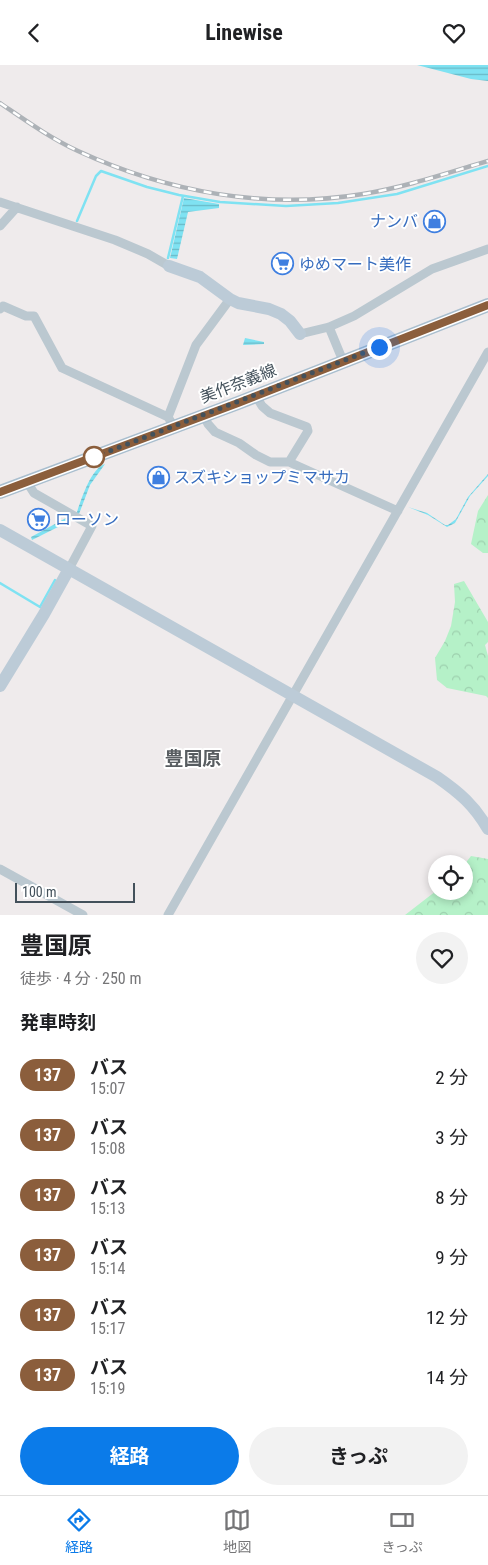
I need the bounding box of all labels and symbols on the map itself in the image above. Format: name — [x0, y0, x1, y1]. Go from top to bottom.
shop icon: ナンバ — [422, 209, 446, 233]
place label: ナンバ — [370, 212, 418, 231]
supermarket icon: ゆめマート美作 — [271, 252, 295, 276]
place label: ゆめマート美作 — [299, 255, 411, 274]
your location — [367, 335, 392, 360]
street label: 美作奈義線 — [197, 360, 279, 407]
unlabelled marker — [83, 446, 105, 468]
shop icon: スズキショップミマサカ — [146, 465, 170, 489]
place label: スズキショップミマサカ — [174, 468, 350, 487]
supermarket icon: ローソン — [27, 507, 51, 531]
place label: ローソン — [55, 510, 119, 529]
district label: 豊国原 — [164, 747, 222, 770]
scale bar — [15, 880, 135, 903]

